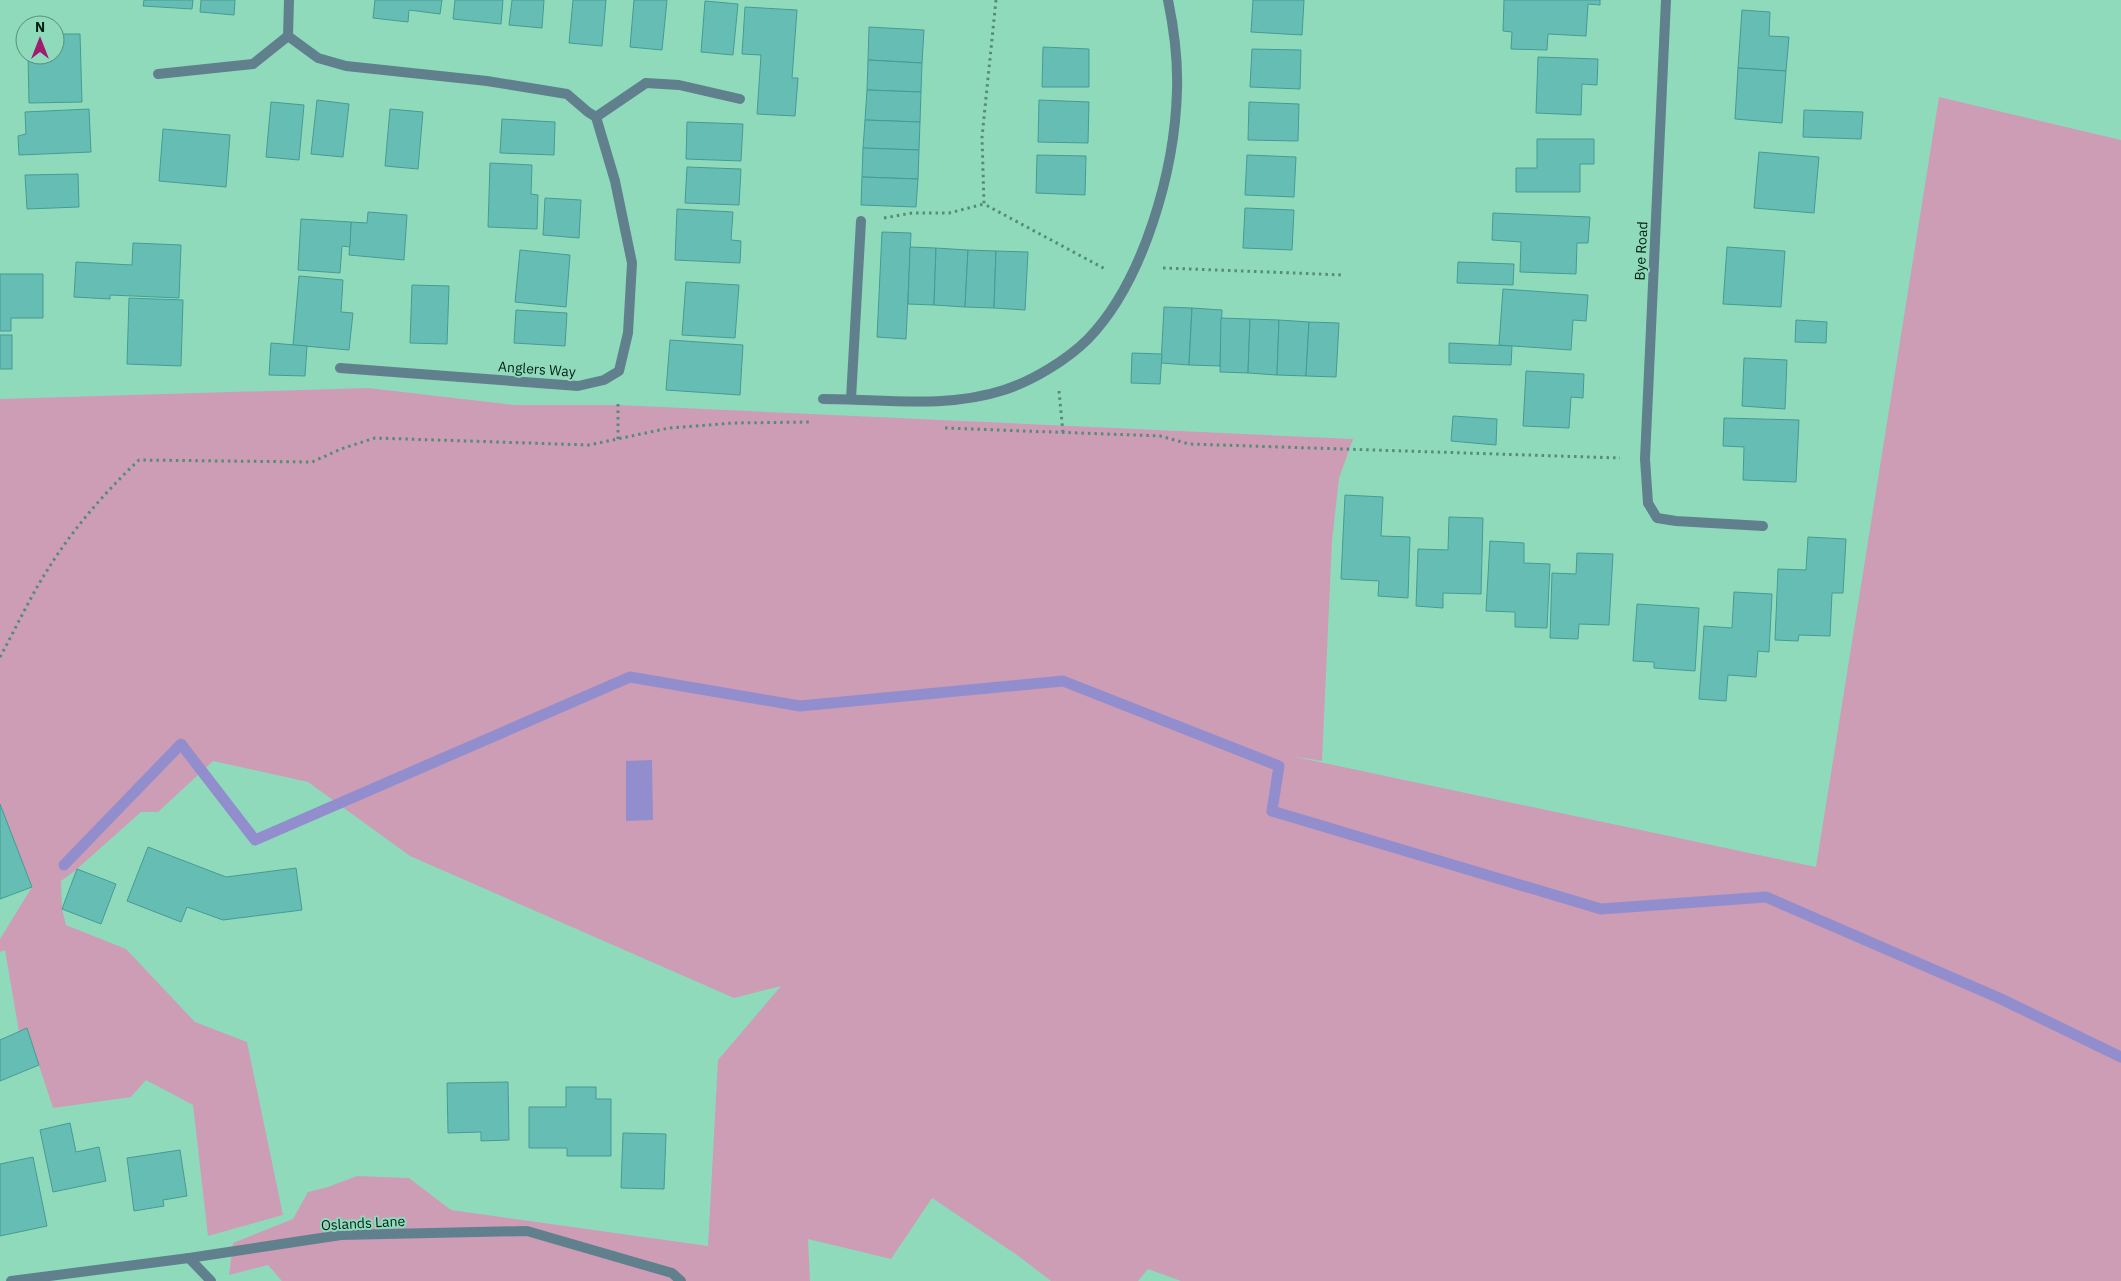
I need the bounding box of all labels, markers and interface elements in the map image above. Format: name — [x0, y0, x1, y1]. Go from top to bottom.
north arrow — [15, 15, 65, 65]
text: N — [35, 18, 45, 36]
street label: Bye Road — [1630, 221, 1652, 281]
street label: Anglers Way — [498, 357, 576, 381]
street label: Oslands Lane — [320, 1212, 406, 1234]

